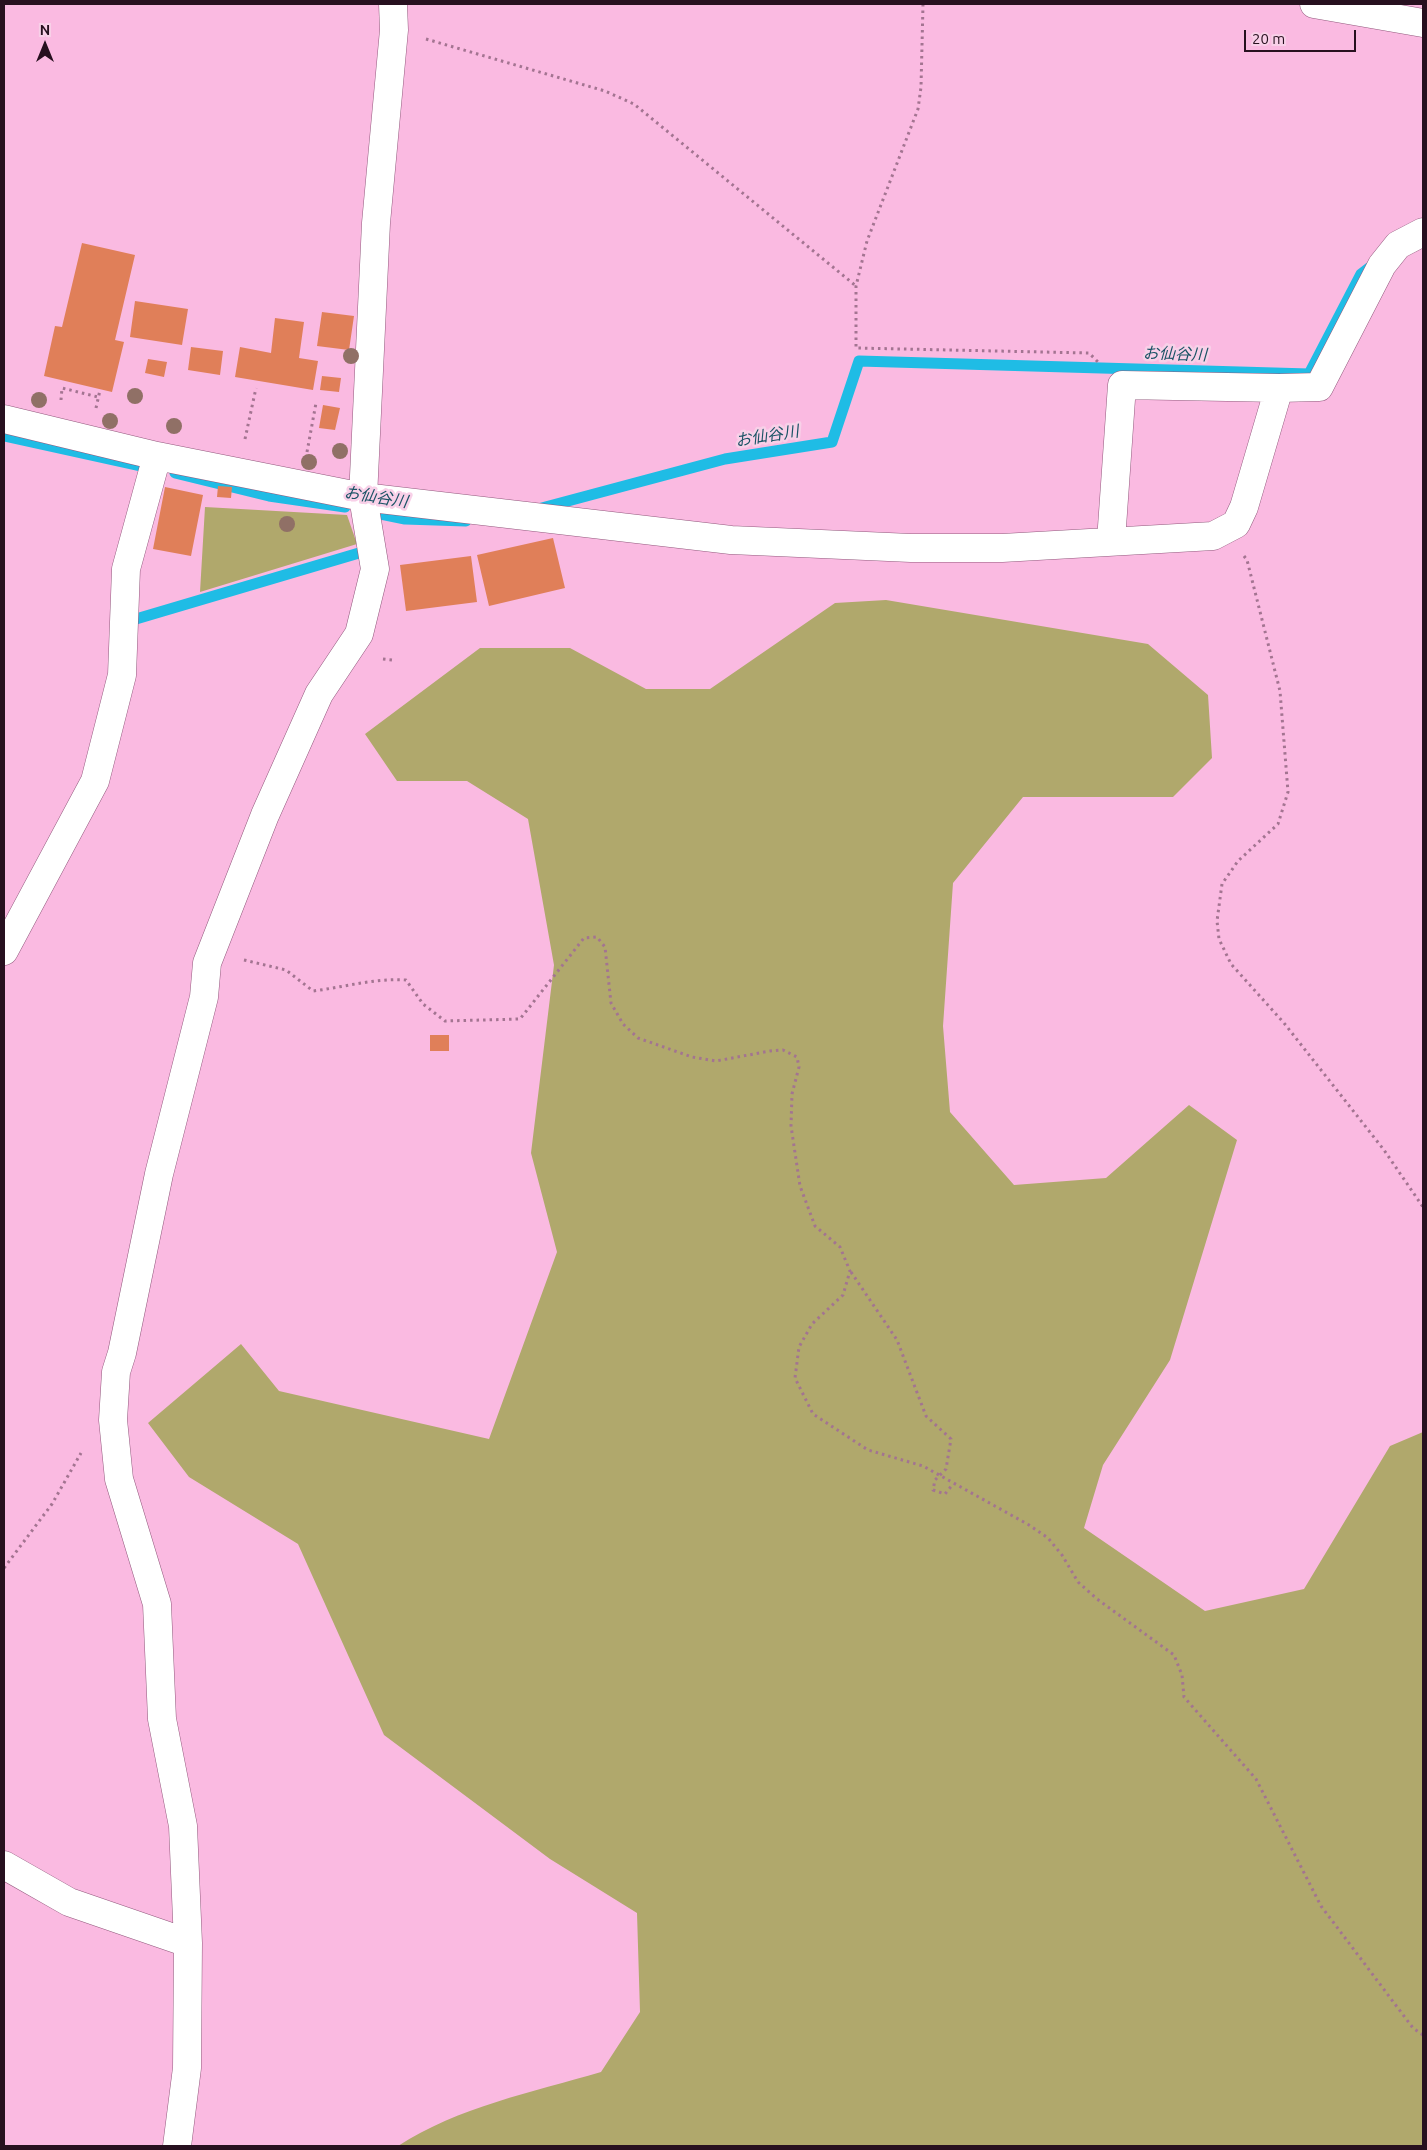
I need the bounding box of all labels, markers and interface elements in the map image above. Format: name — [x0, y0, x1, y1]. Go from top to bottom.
north arrow — [20, 20, 70, 70]
scale bar — [1247, 20, 1360, 52]
text: N — [40, 22, 50, 38]
text: 20 m — [1252, 30, 1285, 47]
water label: お仙谷川 — [1143, 343, 1207, 365]
water label: お仙谷川 — [734, 422, 800, 450]
water label: お仙谷川 — [343, 483, 409, 511]

